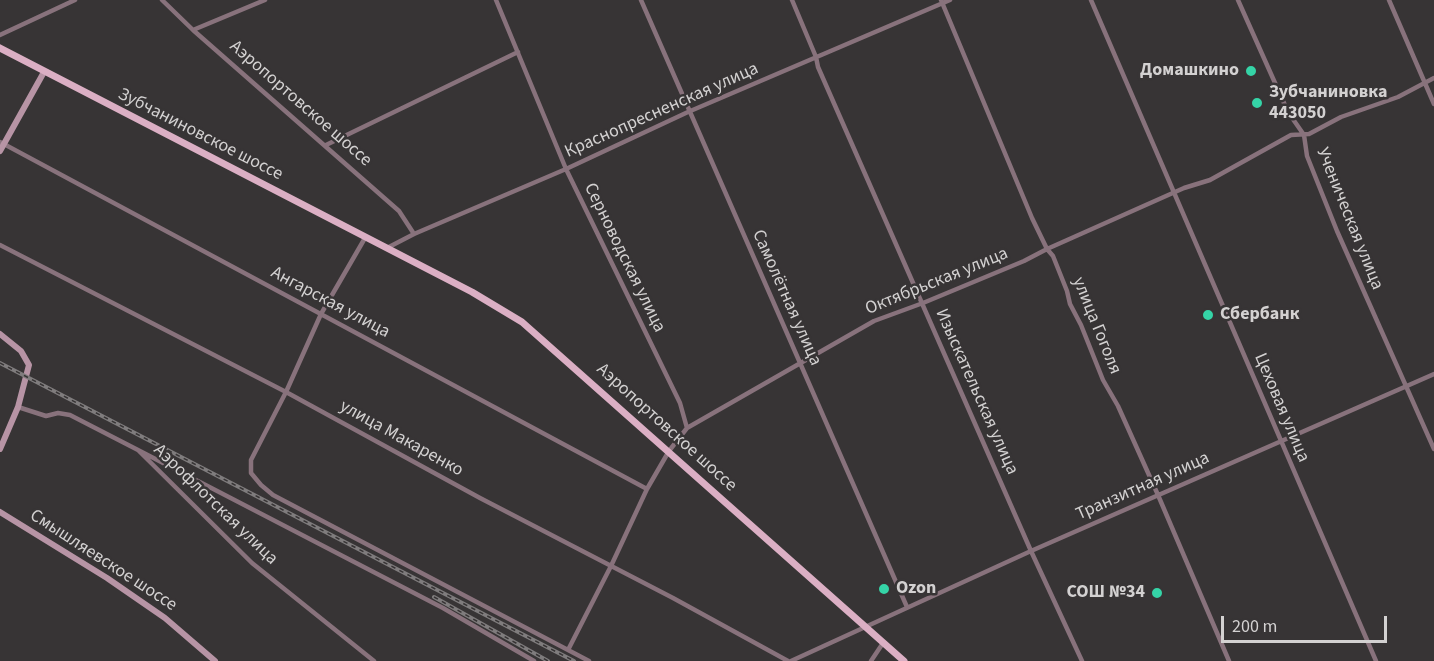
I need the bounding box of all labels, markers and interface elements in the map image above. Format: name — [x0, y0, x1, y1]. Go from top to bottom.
street label: Аэропортовское шоссе — [224, 36, 376, 172]
street label: Краснопресненская улица — [562, 59, 762, 163]
place label: Домашкино — [1140, 60, 1239, 82]
marker: Домашкино — [1244, 64, 1258, 78]
place label: Зубчаниновка 443050 — [1269, 82, 1387, 124]
street label: Зубчаниновское шоссе — [114, 84, 286, 186]
marker: Зубчаниновка 443050 — [1250, 96, 1264, 110]
street label: Ученическая улица — [1311, 145, 1387, 293]
street label: Серноводская улица — [578, 180, 670, 336]
street label: Самолётная улица — [746, 227, 826, 369]
street label: Октябрьская улица — [862, 243, 1012, 321]
street label: Ангарская улица — [267, 263, 393, 343]
street label: улица Гоголя — [1067, 274, 1125, 378]
place label: Сбербанк — [1220, 304, 1300, 326]
street label: Изыскательская улица — [930, 306, 1022, 478]
marker: Сбербанк — [1201, 308, 1215, 322]
street label: Цеховая улица — [1248, 350, 1314, 466]
street label: Аэропортовское шоссе — [591, 359, 741, 497]
street label: улица Макаренко — [335, 396, 467, 482]
street label: Аэрофлотская улица — [148, 440, 282, 570]
street label: Транзитная улица — [1073, 448, 1213, 526]
street label: Смышляевское шоссе — [25, 505, 181, 617]
place label: Ozon — [896, 578, 936, 600]
marker: Ozon — [877, 582, 891, 596]
place label: СОШ №34 — [1066, 582, 1145, 604]
marker: СОШ №34 — [1150, 586, 1164, 600]
scale bar — [1224, 604, 1390, 642]
text: 200 m — [1232, 614, 1277, 639]

